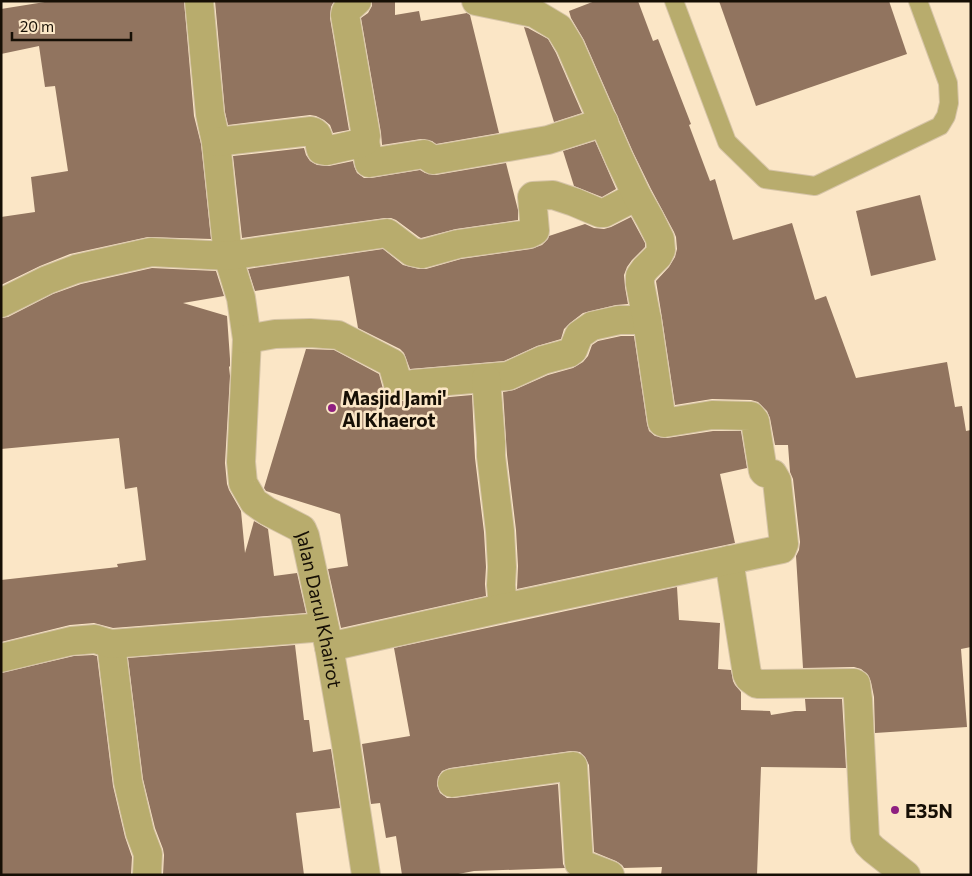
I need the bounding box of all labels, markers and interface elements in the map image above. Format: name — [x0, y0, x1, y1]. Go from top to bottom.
scale bar — [12, 10, 131, 42]
text: 20 m — [20, 17, 54, 35]
place label: Masjid Jami' Al Khaerot — [342, 386, 447, 431]
marker: Masjid Jami' Al Khaerot — [326, 402, 338, 414]
street label: Jalan Darul Khairot — [292, 527, 348, 690]
place label: E35N — [905, 799, 953, 822]
marker: E35N — [889, 804, 901, 816]

